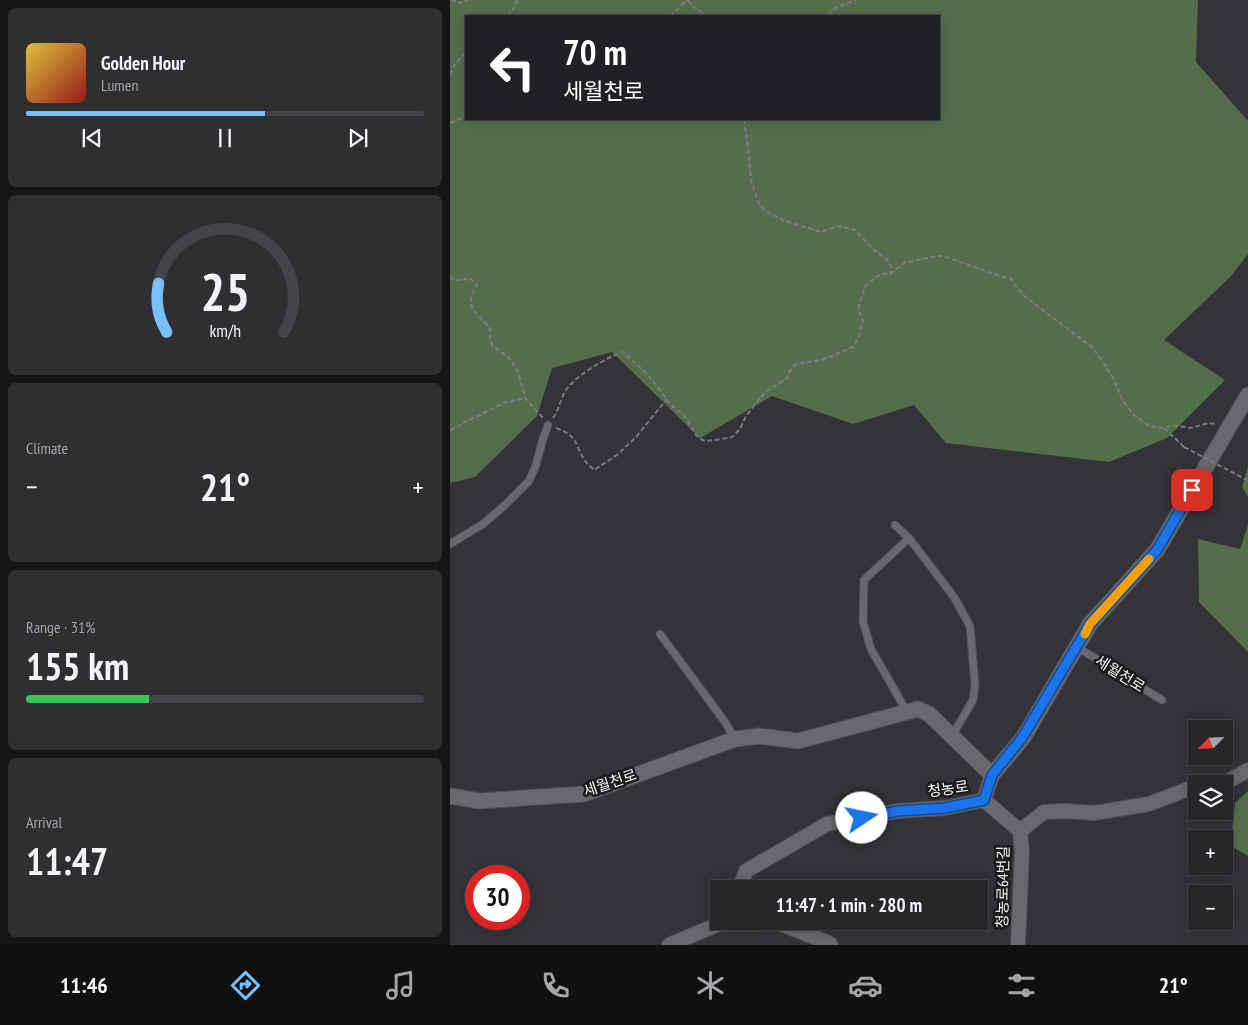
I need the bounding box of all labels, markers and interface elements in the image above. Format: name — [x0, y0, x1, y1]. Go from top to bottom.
text: 70 m — [563, 29, 627, 75]
icon: left — [480, 35, 545, 100]
text: Golden Hour — [101, 51, 185, 75]
text: Lumen — [101, 75, 138, 95]
text: 세월천로 — [563, 77, 644, 105]
icon: previous — [78, 124, 106, 152]
icon: pause — [211, 124, 239, 152]
icon: next — [344, 124, 372, 152]
text: 25 — [200, 258, 250, 325]
text: km/h — [209, 319, 241, 342]
text: Climate — [26, 438, 68, 458]
text: 21° — [200, 462, 250, 511]
text: − — [26, 468, 38, 505]
text: + — [412, 468, 424, 505]
pin — [1171, 469, 1213, 511]
icon: arrive — [1178, 476, 1206, 504]
text: Range · 31% — [26, 617, 95, 637]
text: 155 km — [26, 641, 129, 690]
street label: 세월천로 — [1092, 651, 1149, 696]
north arrow — [1188, 720, 1232, 765]
map controls — [1188, 720, 1233, 930]
street label: 세월천로 — [581, 765, 639, 800]
button: layers — [1188, 775, 1233, 820]
street label: 청농로 — [926, 776, 970, 801]
position arrow — [835, 791, 887, 843]
text: Arrival — [26, 812, 62, 832]
button: + — [1188, 830, 1233, 875]
text: 11:47 — [26, 836, 108, 885]
street label: 청농로64번길 — [992, 846, 1013, 928]
speed limit sign: 30 — [465, 865, 530, 930]
button: − — [1188, 885, 1233, 930]
text: 11:47 · 1 min · 280 m — [776, 893, 922, 917]
icon: directions — [228, 968, 263, 1003]
icon: music — [383, 968, 418, 1003]
icon: phone — [538, 968, 573, 1003]
icon: climate — [693, 968, 728, 1003]
icon: car — [848, 968, 883, 1003]
icon: filters — [1004, 968, 1039, 1003]
text: 11:46 — [60, 971, 108, 999]
text: 21° — [1159, 971, 1188, 999]

